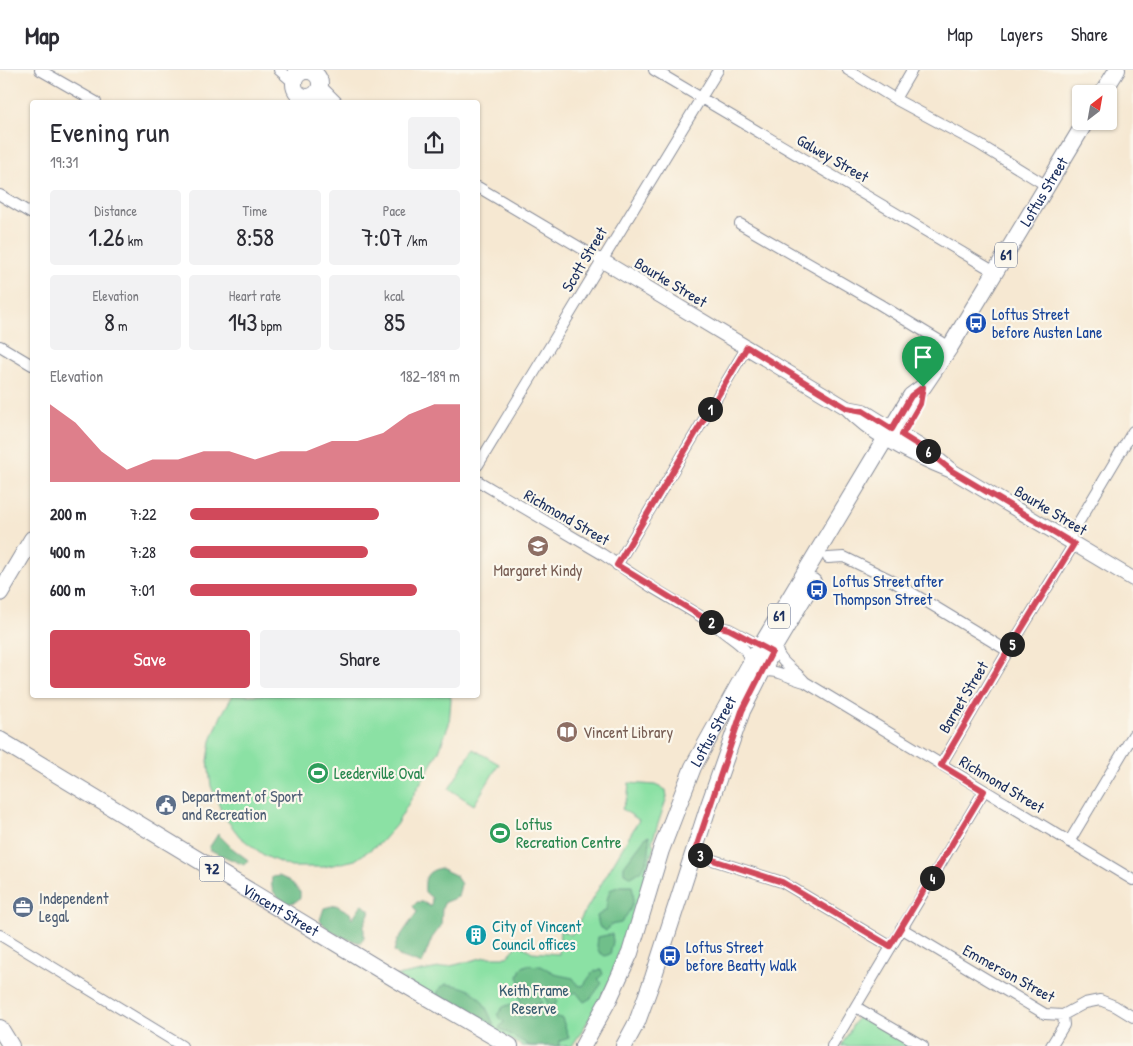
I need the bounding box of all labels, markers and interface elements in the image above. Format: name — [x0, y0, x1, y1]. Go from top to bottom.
text: Map — [25, 19, 59, 51]
text: Map — [947, 22, 973, 47]
text: Layers — [1001, 22, 1043, 47]
text: Share — [1071, 22, 1108, 47]
north arrow — [1072, 85, 1118, 130]
map controls — [1072, 85, 1117, 130]
text: Evening run — [50, 113, 170, 151]
button: share — [408, 117, 460, 169]
street label: Galwey Street — [793, 129, 873, 188]
text: 19:31 — [50, 151, 78, 173]
street label: Loftus Street — [1014, 152, 1073, 230]
text: Distance — [94, 201, 137, 220]
text: Time — [243, 201, 267, 220]
text: Pace — [383, 201, 406, 220]
text: 1.26 — [88, 220, 124, 254]
text: 8:58 — [236, 220, 274, 254]
text: 7:07 — [361, 220, 403, 254]
street label: Scott Street — [556, 222, 612, 295]
text: km — [124, 231, 143, 250]
text: /km — [403, 231, 427, 250]
road number: 61 — [995, 242, 1017, 268]
street label: Bourke Street — [631, 252, 712, 313]
text: Elevation — [92, 286, 139, 305]
text: Heart rate — [229, 286, 281, 305]
text: kcal — [384, 286, 405, 305]
place label: Loftus Street before Austen Lane — [992, 303, 1103, 343]
text: 8 — [104, 305, 115, 339]
text: 143 — [228, 305, 258, 339]
text: 85 — [384, 305, 405, 339]
bus stop icon: Loftus Street before Austen Lane — [964, 311, 988, 335]
text: m — [115, 316, 127, 335]
text: bpm — [258, 316, 282, 335]
pin — [902, 336, 944, 387]
icon: arrive — [909, 343, 937, 371]
text: Elevation — [50, 365, 103, 387]
text: 182–189 m — [400, 365, 460, 387]
pin: 1 — [698, 396, 722, 422]
text: 1 — [708, 400, 713, 419]
pin: 6 — [916, 438, 940, 464]
text: 6 — [926, 442, 931, 461]
street label: Bourke Street — [1011, 480, 1092, 541]
street label: Richmond Street — [520, 484, 614, 551]
text: 200 m — [50, 503, 86, 525]
text: 7:22 — [130, 503, 157, 525]
school or university icon: Margaret Kindy — [526, 534, 550, 558]
text: 400 m — [50, 541, 85, 563]
text: 7:28 — [130, 541, 156, 563]
place label: Margaret Kindy — [493, 559, 583, 581]
place label: Loftus Street after Thompson Street — [833, 570, 944, 610]
bus stop icon: Loftus Street after Thompson Street — [805, 578, 829, 602]
text: 600 m — [50, 579, 85, 601]
text: 7:01 — [130, 579, 155, 601]
road number: 61 — [768, 604, 790, 628]
pin: 2 — [698, 610, 724, 634]
text: 2 — [708, 613, 715, 632]
button: Save — [50, 630, 250, 688]
button: Share — [260, 630, 460, 688]
pin: 5 — [1000, 632, 1024, 656]
text: 5 — [1010, 635, 1015, 654]
street label: Barnet Street — [933, 656, 993, 737]
street label: Loftus Street — [685, 691, 742, 770]
library icon: Vincent Library — [555, 720, 579, 744]
place label: Vincent Library — [583, 721, 674, 743]
street label: Richmond Street — [955, 750, 1049, 818]
sports icon: Leederville Oval — [306, 761, 330, 785]
place label: Leederville Oval — [334, 762, 425, 784]
place label: Department of Sport and Recreation — [182, 785, 303, 825]
public building icon: Department of Sport and Recreation — [154, 793, 178, 817]
place label: Loftus Recreation Centre — [516, 813, 622, 853]
sports icon: Loftus Recreation Centre — [488, 821, 512, 845]
pin: 3 — [688, 842, 712, 868]
text: 3 — [697, 846, 704, 865]
road number: 72 — [200, 856, 224, 882]
pin: 4 — [920, 866, 944, 890]
text: 4 — [930, 869, 935, 888]
street label: Vincent Street — [238, 878, 324, 942]
place label: Independent Legal — [39, 887, 109, 927]
office icon: Independent Legal — [11, 895, 35, 919]
place label: City of Vincent Council offices — [492, 915, 582, 955]
building icon: City of Vincent Council offices — [464, 923, 488, 947]
place label: Loftus Street before Beatty Walk — [686, 936, 797, 976]
street label: Emmerson Street — [959, 939, 1059, 1008]
bus stop icon: Loftus Street before Beatty Walk — [658, 944, 682, 968]
park label: Keith Frame Reserve — [499, 979, 570, 1019]

